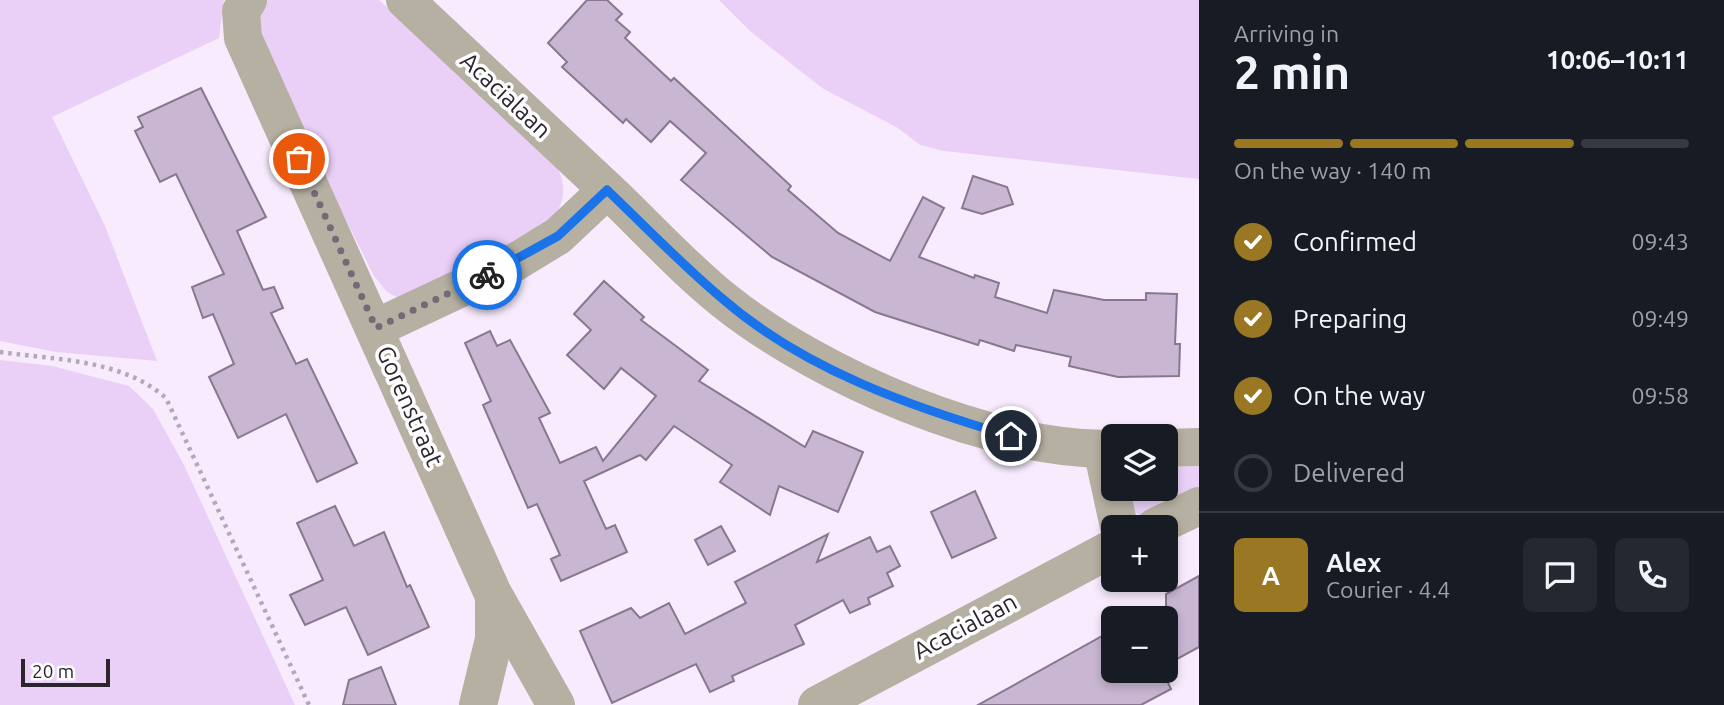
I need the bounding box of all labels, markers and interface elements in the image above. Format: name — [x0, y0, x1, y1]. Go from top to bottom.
text: Arriving in — [1234, 21, 1339, 46]
text: 10:06–10:11 — [1546, 45, 1689, 74]
text: 2 min — [1234, 46, 1350, 98]
street label: Acacialaan — [455, 47, 557, 143]
pin — [269, 129, 329, 189]
icon: bag — [280, 140, 318, 178]
text: On the way · 140 m — [1234, 158, 1431, 183]
icon: check — [1234, 223, 1272, 261]
text: Confirmed — [1293, 227, 1417, 256]
text: 09:43 — [1631, 229, 1689, 254]
courier — [452, 240, 522, 310]
icon: bike — [468, 256, 506, 294]
icon: check — [1234, 300, 1272, 338]
text: Preparing — [1293, 304, 1407, 333]
text: 09:49 — [1631, 306, 1689, 331]
street label: Gorenstraat — [371, 342, 449, 471]
icon: check — [1234, 377, 1272, 415]
text: On the way — [1293, 381, 1425, 410]
text: 09:58 — [1631, 383, 1689, 408]
pin — [981, 406, 1041, 466]
icon: home — [992, 417, 1030, 455]
map controls — [1101, 424, 1178, 683]
button: layers — [1101, 424, 1178, 501]
text: Delivered — [1293, 458, 1405, 487]
button: + — [1101, 515, 1178, 592]
button: chat — [1523, 538, 1597, 612]
button: phone — [1615, 538, 1689, 612]
text: Alex — [1326, 548, 1381, 577]
text: A — [1262, 561, 1280, 590]
text: Courier · 4.4 — [1326, 577, 1450, 602]
street label: Acacialaan — [909, 588, 1021, 664]
button: − — [1101, 606, 1178, 683]
scale bar — [21, 656, 110, 688]
text: 20 m — [32, 660, 74, 682]

